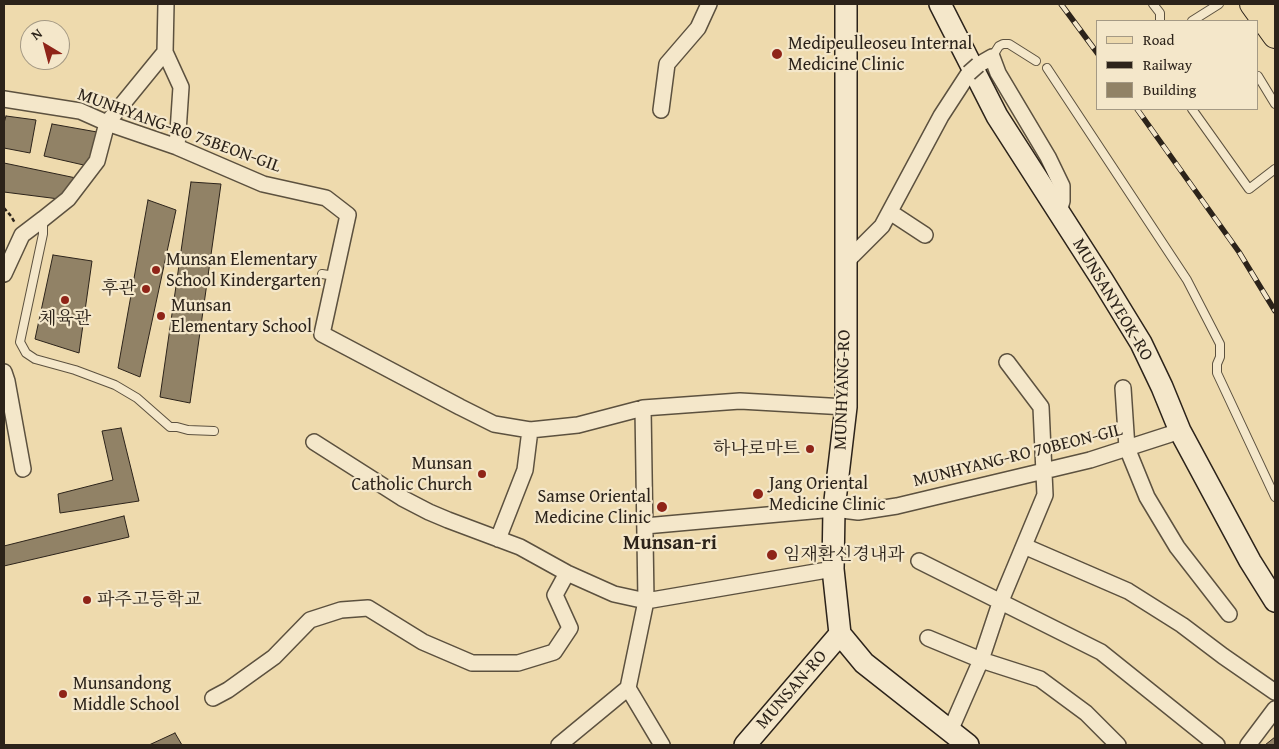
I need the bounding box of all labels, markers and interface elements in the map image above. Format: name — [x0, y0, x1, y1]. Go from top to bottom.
north arrow — [20, 20, 70, 70]
legend — [1096, 20, 1259, 110]
text: N — [27, 23, 46, 45]
text: Road — [1143, 29, 1174, 50]
place label: Medipeulleoseu Internal Medicine Clinic — [788, 33, 972, 76]
marker: Medipeulleoseu Internal Medicine Clinic — [770, 47, 784, 61]
text: Railway — [1143, 54, 1192, 75]
text: Building — [1143, 79, 1196, 100]
street label: MUNHYANG-RO 75BEON-GIL — [74, 84, 284, 178]
street label: MUNSANYEOK-RO — [1067, 235, 1157, 365]
place label: Munsan Elementary School Kindergarten — [166, 249, 321, 292]
marker: Munsan Elementary School Kindergarten — [150, 264, 162, 276]
place label: 후관 — [101, 278, 136, 300]
marker: 후관 — [140, 283, 152, 295]
marker: 체육관 — [59, 294, 71, 306]
place label: Munsan Elementary School — [171, 295, 312, 338]
place label: 체육관 — [39, 308, 91, 330]
marker: Munsan Elementary School — [155, 310, 167, 322]
street label: MUNHYANG-RO — [830, 329, 856, 451]
street label: MUNHYANG-RO 70BEON-GIL — [911, 420, 1125, 492]
place label: 하나로마트 — [713, 438, 800, 460]
marker: 하나로마트 — [804, 443, 816, 455]
place label: Munsan Catholic Church — [351, 453, 472, 496]
marker: Munsan Catholic Church — [476, 468, 488, 480]
place label: Jang Oriental Medicine Clinic — [769, 473, 885, 516]
place label: Samse Oriental Medicine Clinic — [535, 486, 651, 528]
marker: Jang Oriental Medicine Clinic — [751, 487, 765, 501]
marker: Samse Oriental Medicine Clinic — [655, 500, 669, 514]
district label: Munsan-ri — [623, 532, 717, 556]
place label: 임재환신경내과 — [783, 544, 905, 566]
marker: 임재환신경내과 — [765, 548, 779, 562]
place label: 파주고등학교 — [97, 589, 201, 611]
marker: 파주고등학교 — [81, 594, 93, 606]
street label: MUNSAN-RO — [752, 646, 832, 734]
place label: Munsandong Middle School — [73, 673, 180, 716]
marker: Munsandong Middle School — [57, 688, 69, 700]

